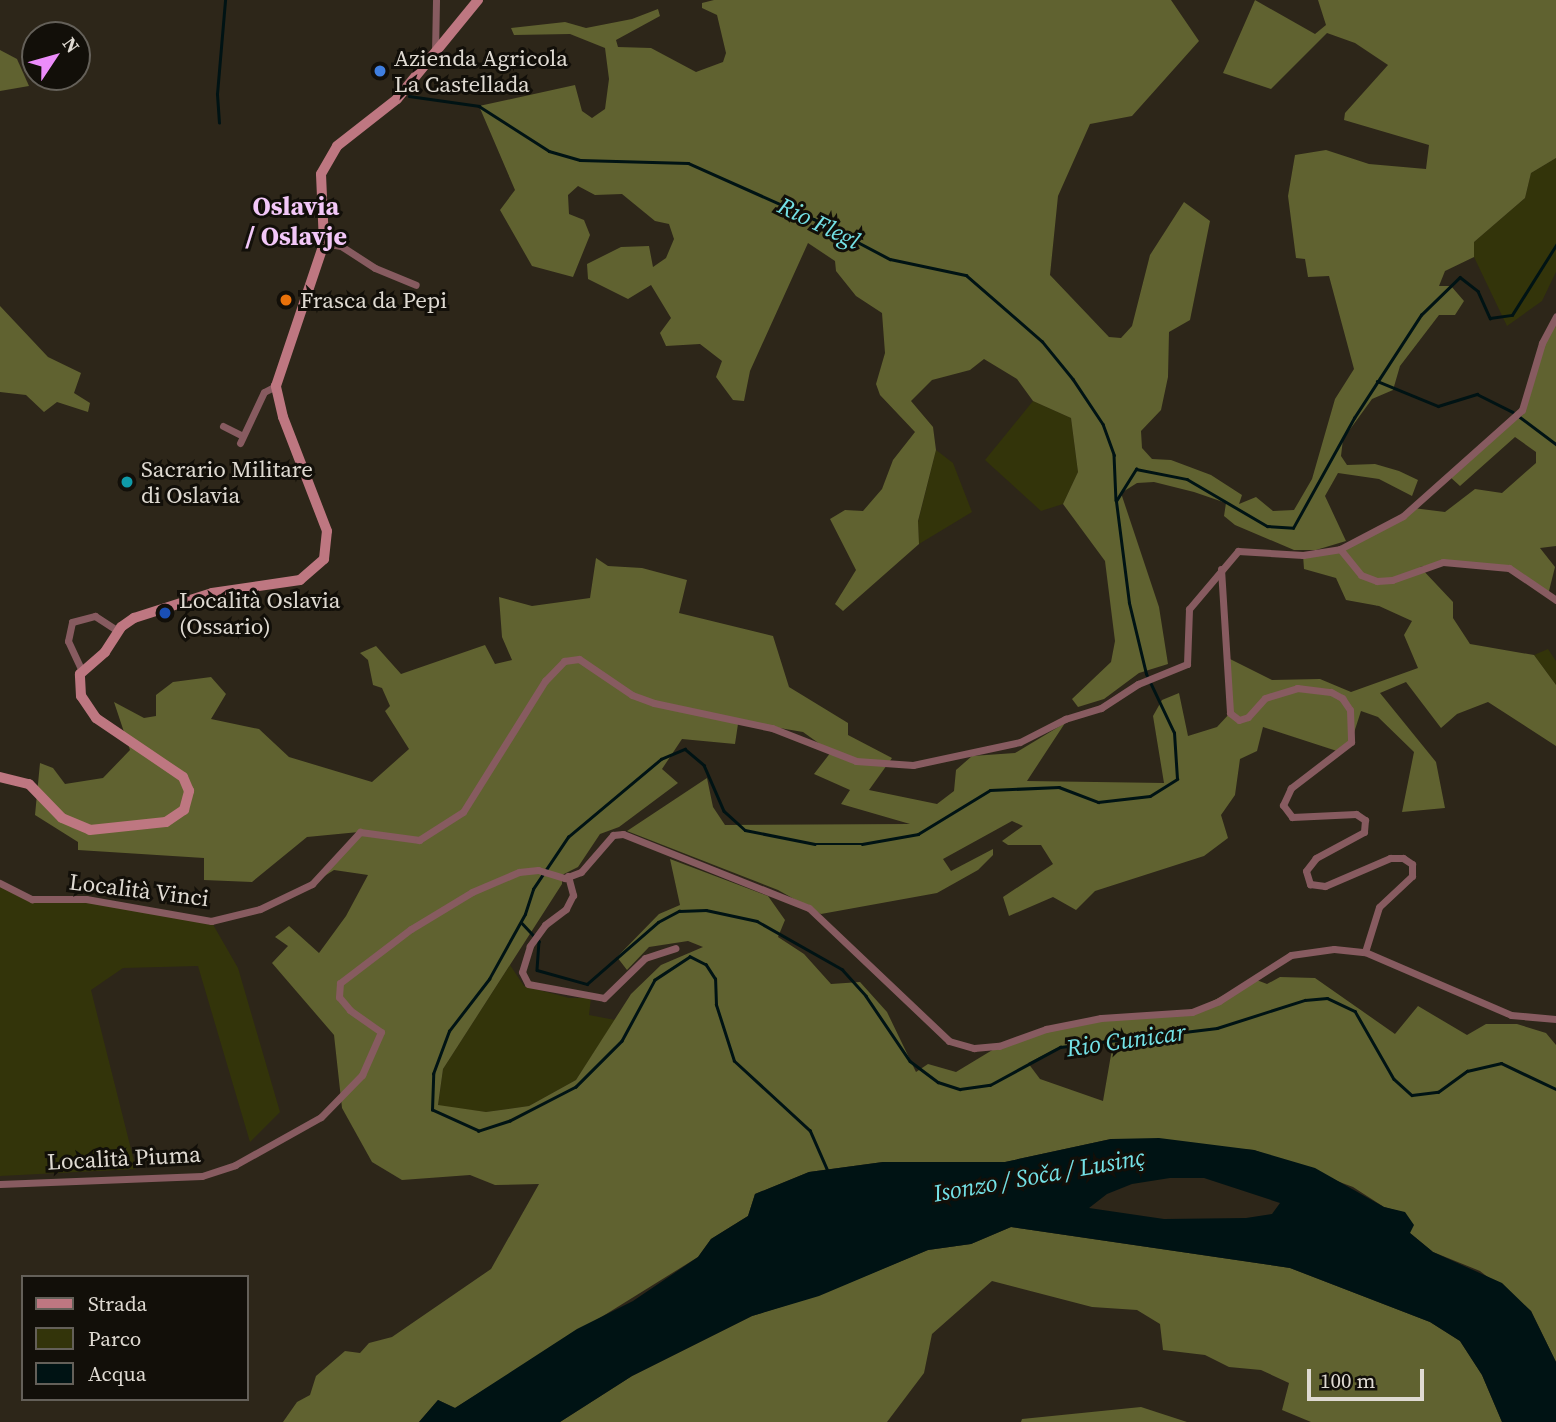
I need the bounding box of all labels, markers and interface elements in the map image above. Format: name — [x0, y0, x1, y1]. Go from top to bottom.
north arrow — [21, 21, 91, 91]
text: N — [57, 32, 86, 58]
place label: Azienda Agricola La Castellada — [394, 44, 568, 98]
marker: Azienda Agricola La Castellada — [372, 63, 388, 79]
district label: Oslavia / Oslavje — [245, 191, 347, 252]
water label: Rio Flegl — [773, 191, 865, 255]
place label: Frasca da Pepi — [300, 286, 447, 314]
marker: Frasca da Pepi — [278, 292, 294, 308]
place label: Sacrario Militare di Oslavia — [141, 455, 313, 509]
marker: Sacrario Militare di Oslavia — [119, 474, 135, 490]
place label: Località Oslavia (Ossario) — [179, 586, 341, 640]
marker: Località Oslavia (Ossario) — [157, 605, 173, 621]
street label: Località Vinci — [67, 868, 211, 912]
water label: Rio Cunicar — [1064, 1017, 1188, 1063]
street label: Località Piuma — [46, 1140, 202, 1176]
water label: Isonzo / Soča / Lusinç — [931, 1142, 1147, 1208]
legend — [21, 1275, 248, 1401]
text: Strada — [88, 1289, 147, 1318]
text: Parco — [88, 1324, 141, 1353]
scale bar — [1311, 1356, 1428, 1400]
text: Acqua — [88, 1359, 146, 1388]
text: 100 m — [1320, 1366, 1375, 1395]

